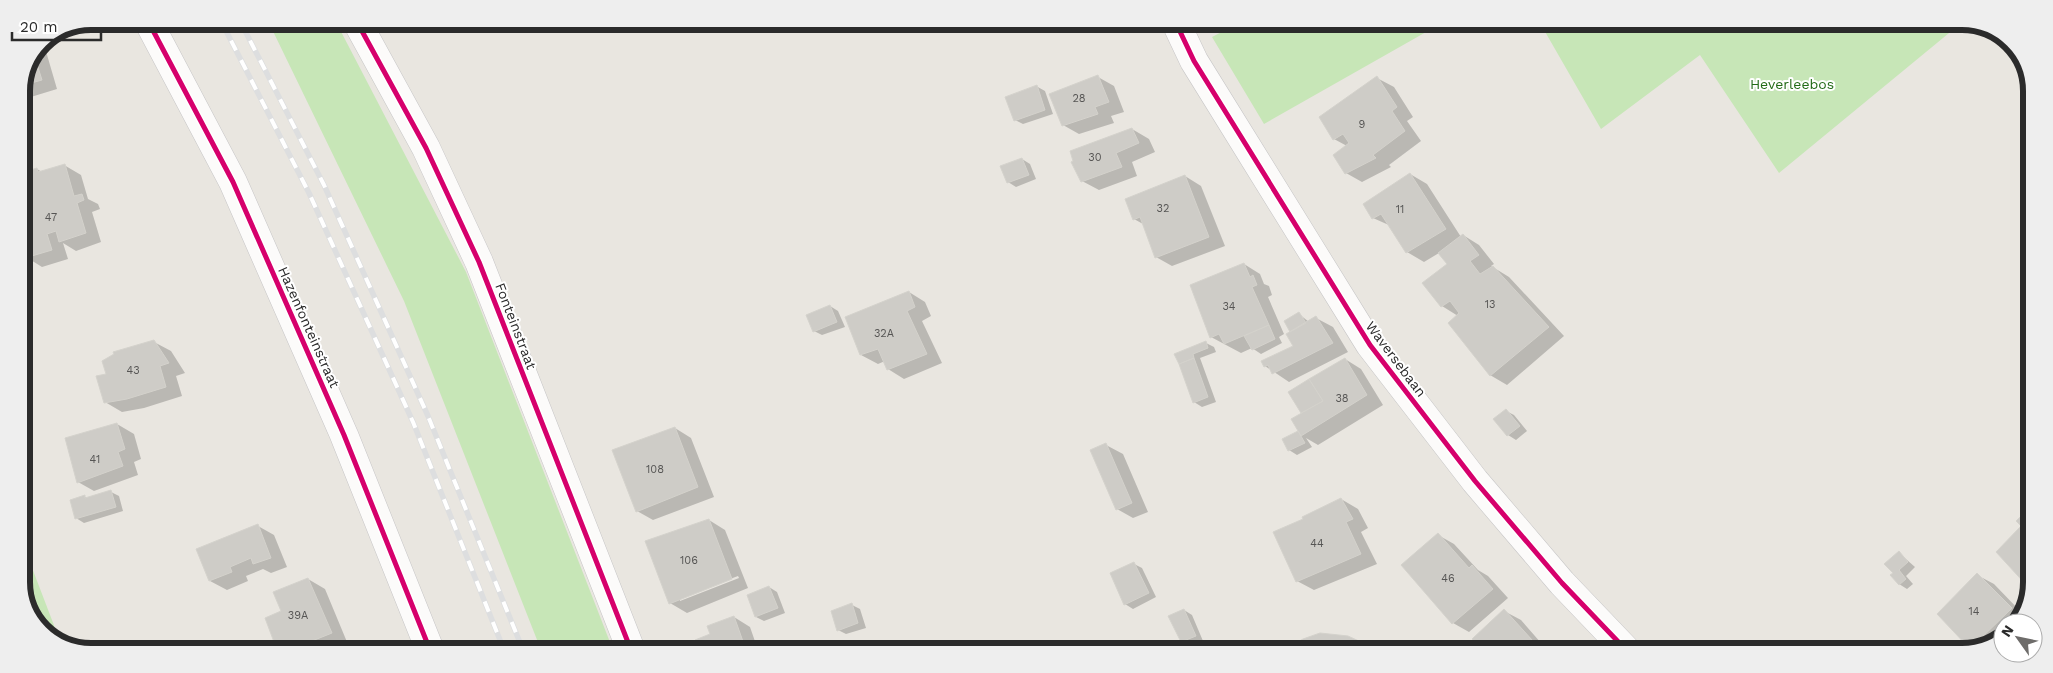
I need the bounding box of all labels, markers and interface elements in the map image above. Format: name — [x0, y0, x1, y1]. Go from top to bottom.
scale bar — [12, 10, 101, 42]
text: 20 m — [20, 18, 58, 36]
park label: Heverleebos — [1750, 76, 1834, 92]
house number: 28 — [1072, 92, 1086, 105]
house number: 9 — [1359, 118, 1366, 131]
house number: 30 — [1088, 151, 1102, 164]
house number: 32 — [1157, 202, 1169, 215]
house number: 11 — [1396, 203, 1404, 216]
house number: 47 — [45, 211, 57, 224]
street label: Hazenfonteinstraat — [275, 264, 343, 390]
street label: Fonteinstraat — [492, 281, 540, 372]
house number: 13 — [1485, 298, 1495, 311]
house number: 34 — [1222, 300, 1236, 313]
street label: Waversebaan — [1362, 318, 1430, 400]
house number: 32A — [874, 327, 894, 340]
house number: 43 — [126, 364, 140, 377]
house number: 38 — [1335, 392, 1349, 405]
house number: 41 — [90, 453, 100, 466]
house number: 108 — [646, 463, 664, 476]
house number: 44 — [1310, 537, 1324, 550]
house number: 106 — [680, 554, 698, 567]
house number: 46 — [1441, 572, 1455, 585]
house number: 14 — [1968, 605, 1980, 618]
house number: 39A — [288, 609, 308, 622]
north arrow — [1993, 613, 2043, 663]
text: N — [1998, 622, 2017, 640]

